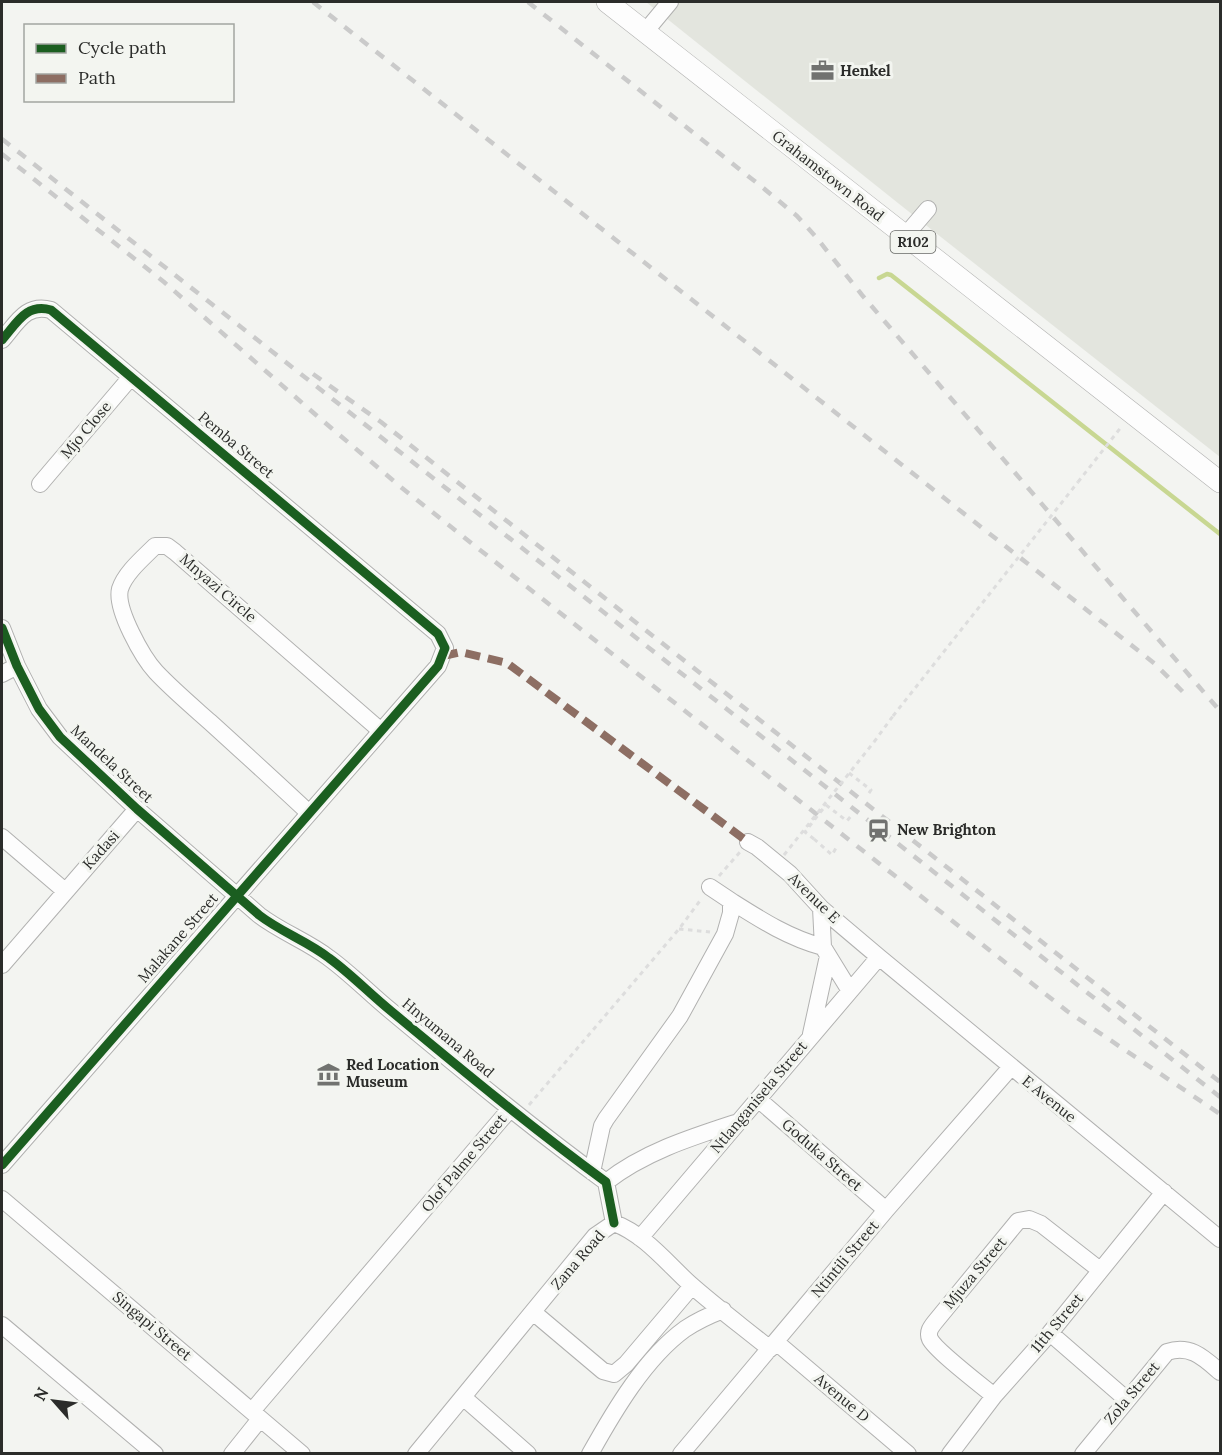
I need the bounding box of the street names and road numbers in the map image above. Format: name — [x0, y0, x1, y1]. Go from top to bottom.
street label: Grahamstown Road — [769, 126, 888, 225]
road number: R102 — [890, 231, 936, 253]
street label: Mjo Close — [56, 397, 115, 462]
street label: Pemba Street — [194, 407, 278, 482]
street label: Mnyazi Circle — [176, 549, 261, 626]
street label: Mandela Street — [67, 721, 158, 807]
street label: Kadasi — [78, 826, 123, 873]
street label: Avenue E — [784, 868, 844, 927]
street label: Malakane Street — [133, 889, 222, 986]
street label: Hnyumana Road — [398, 994, 498, 1082]
street label: Ntlanganisela Street — [706, 1036, 811, 1157]
street label: E Avenue — [1018, 1071, 1080, 1126]
street label: Olof Palme Street — [417, 1109, 510, 1216]
street label: Goduka Street — [778, 1115, 867, 1195]
street label: Ntintili Street — [807, 1216, 883, 1301]
street label: Zana Road — [547, 1226, 609, 1293]
street label: Mjuza Street — [939, 1233, 1010, 1313]
street label: Singapi Street — [109, 1287, 196, 1364]
street label: 11th Street — [1026, 1289, 1087, 1356]
street label: Zola Street — [1100, 1357, 1164, 1428]
street label: Avenue D — [810, 1368, 874, 1426]

